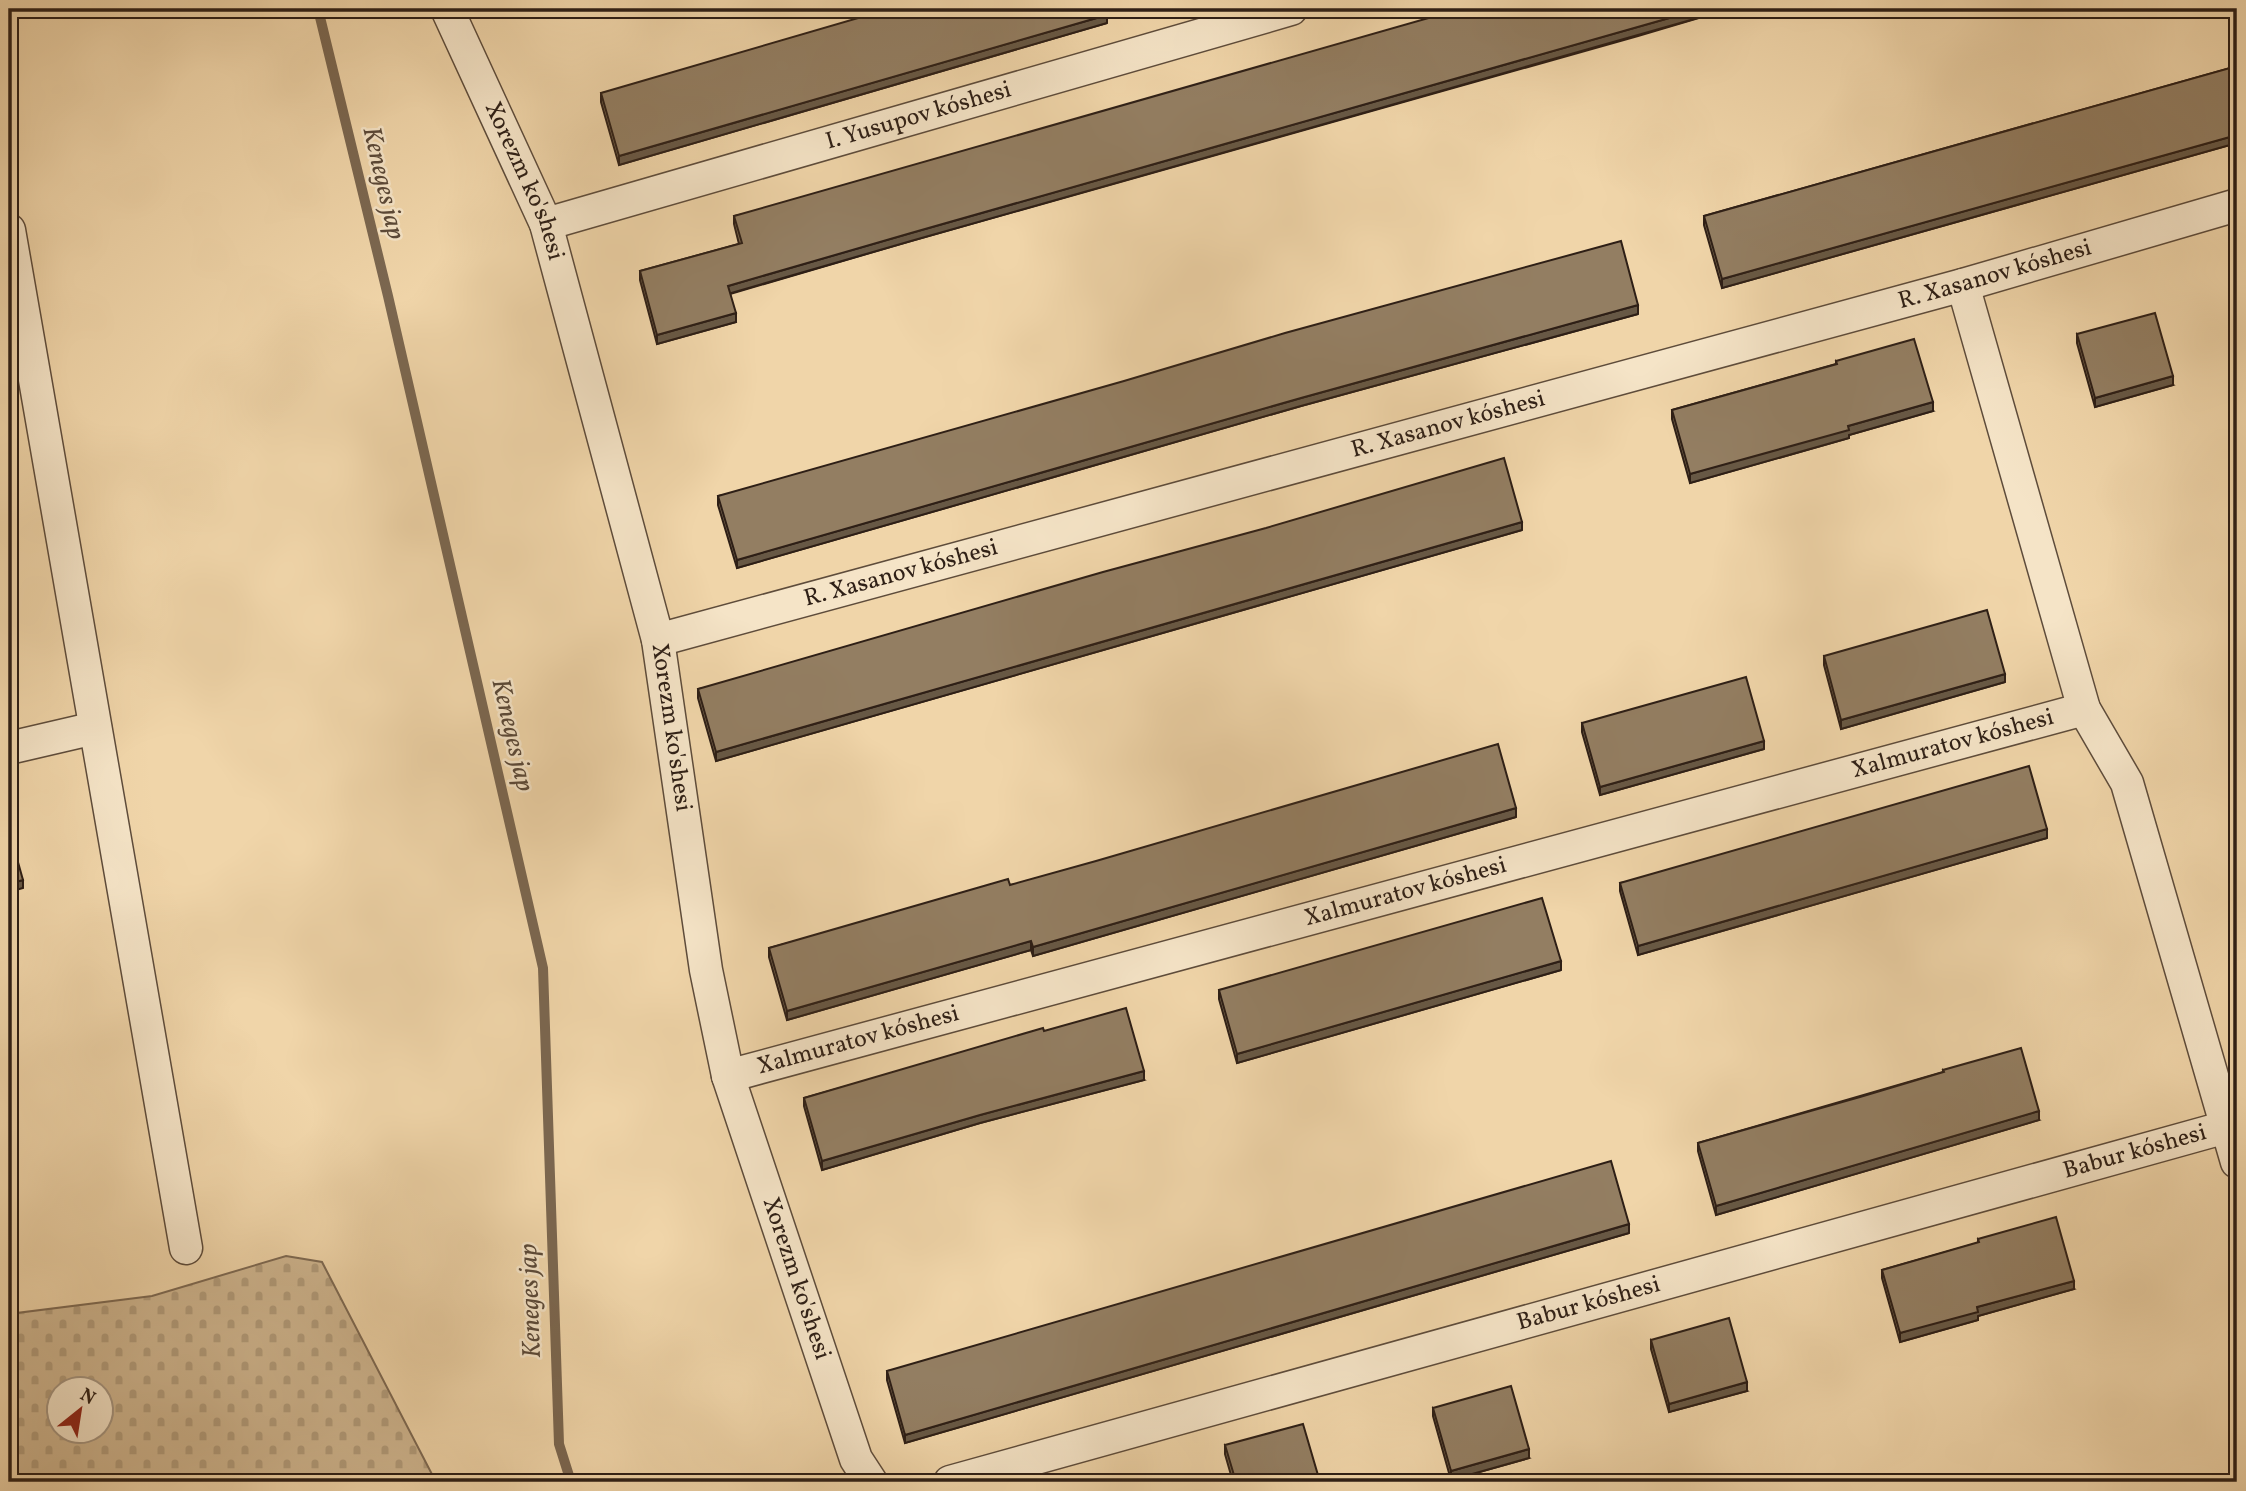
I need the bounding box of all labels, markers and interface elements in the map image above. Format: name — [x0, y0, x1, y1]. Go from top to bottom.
street label: I. Yusupov kóshesi — [822, 74, 1016, 159]
street label: Xorezm ko'shesi — [475, 96, 572, 264]
water label: Keneges jap — [353, 123, 413, 243]
street label: R. Xasanov kóshesi — [1895, 231, 2096, 319]
street label: R. Xasanov kóshesi — [1347, 382, 1549, 468]
street label: R. Xasanov kóshesi — [800, 531, 1002, 616]
street label: Xorezm ko'shesi — [642, 641, 700, 814]
water label: Keneges jap — [482, 675, 542, 795]
street label: Xalmuratov kóshesi — [1848, 701, 2058, 788]
street label: Xalmuratov kóshesi — [1301, 849, 1511, 936]
street label: Xalmuratov kóshesi — [753, 997, 963, 1084]
street label: Babur kóshesi — [2059, 1116, 2211, 1189]
street label: Xorezm ko'shesi — [753, 1193, 839, 1365]
water label: Keneges jap — [511, 1243, 551, 1359]
street label: Babur kóshesi — [1513, 1268, 1664, 1340]
north arrow — [46, 1376, 116, 1446]
text: N — [75, 1382, 100, 1412]

